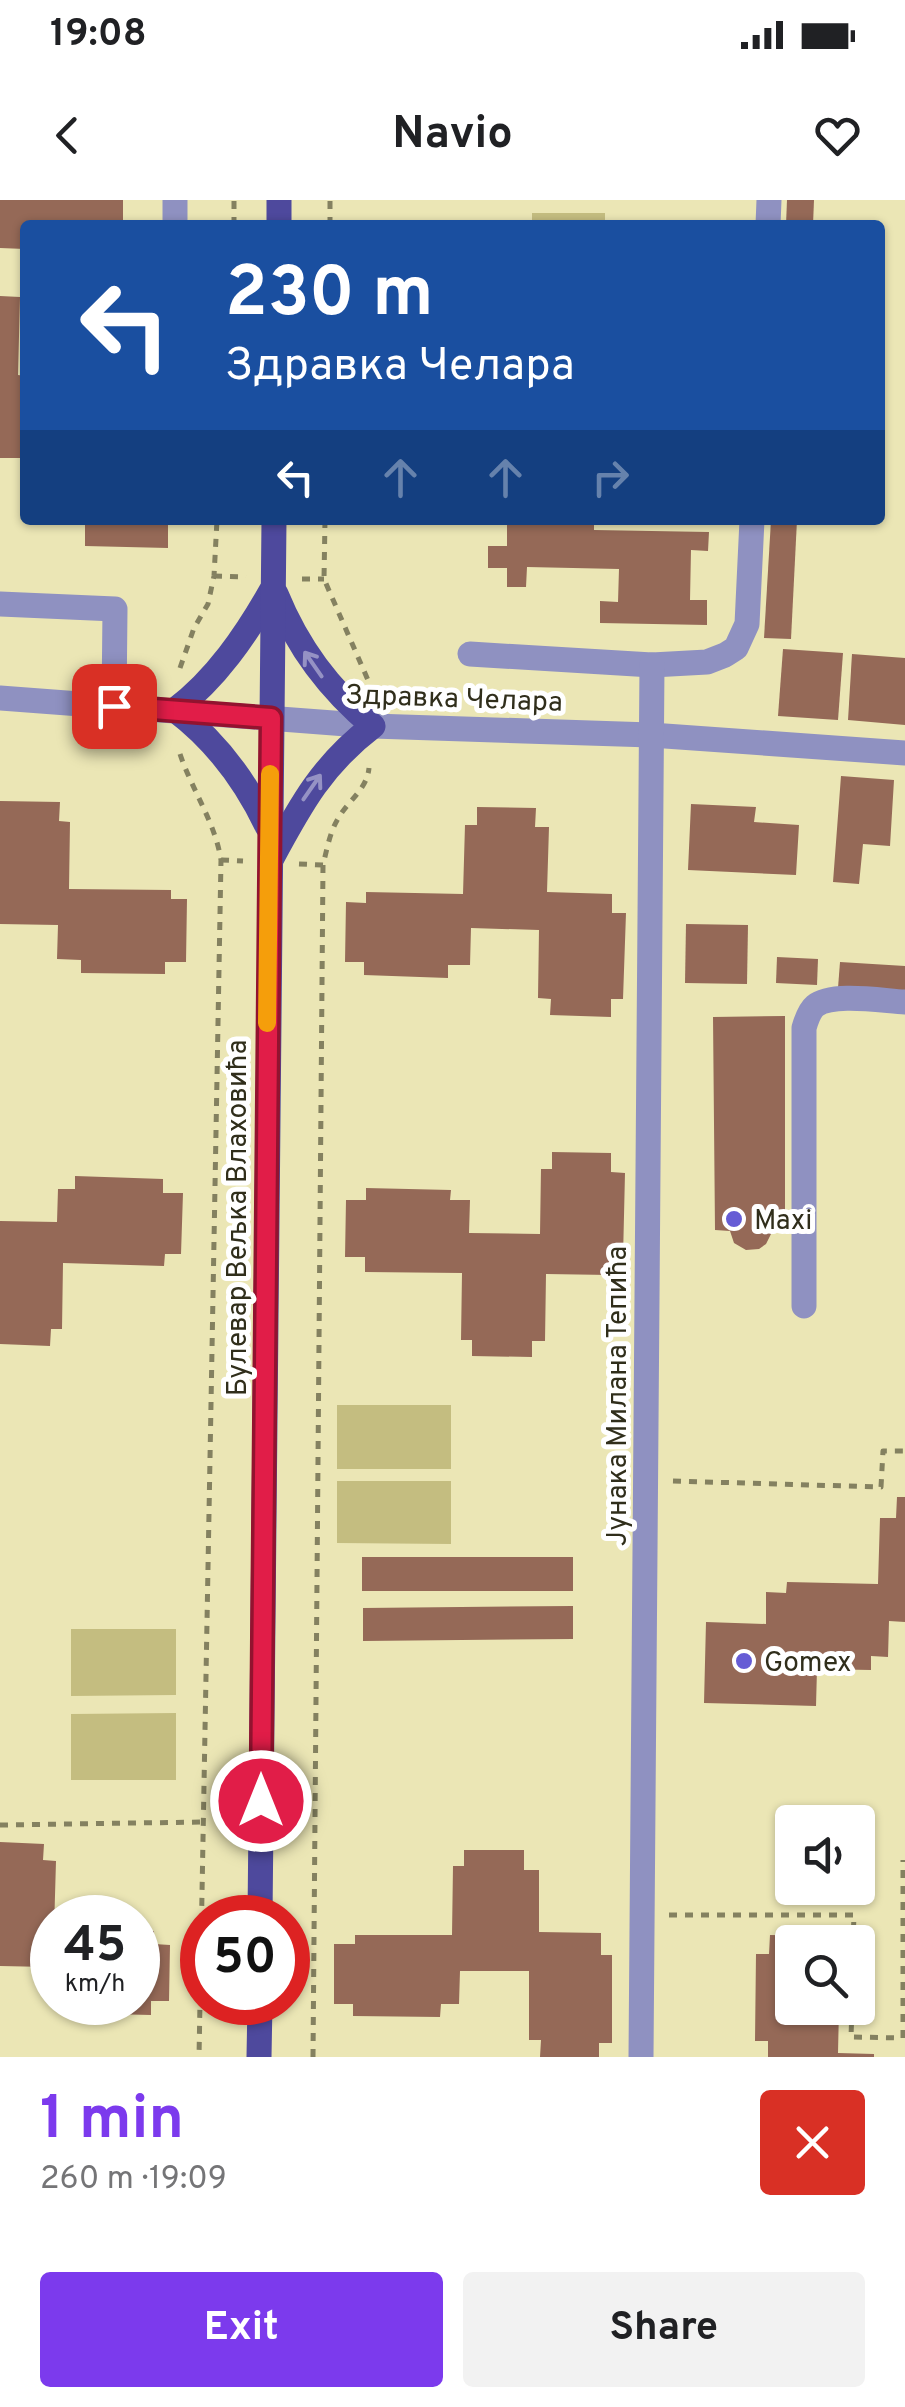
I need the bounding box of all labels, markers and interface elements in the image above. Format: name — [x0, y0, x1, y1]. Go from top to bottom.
text: 19:08 — [50, 11, 147, 60]
text: Navio — [392, 107, 513, 164]
icon: back — [40, 108, 95, 163]
icon: heart — [810, 108, 865, 163]
text: 230 m — [225, 252, 434, 341]
icon: left — [60, 260, 190, 390]
text: Здравка Челара — [225, 339, 575, 396]
icon: left — [268, 450, 323, 505]
icon: ahead — [373, 450, 428, 505]
icon: ahead — [478, 450, 533, 505]
icon: right — [583, 450, 638, 505]
one-way arrow — [303, 650, 324, 678]
pin — [72, 664, 157, 749]
street label: Здравка Челара — [345, 678, 563, 722]
icon: arrive — [87, 679, 142, 734]
one-way arrow — [301, 774, 322, 802]
street label: Булевар Вељка Влаховића — [221, 1040, 257, 1396]
place label: Maxi — [754, 1204, 812, 1240]
marker: Maxi — [723, 1208, 745, 1230]
street label: Јунака Милана Тепића — [601, 1246, 637, 1546]
place label: Gomex — [764, 1646, 852, 1682]
marker: Gomex — [733, 1650, 755, 1672]
position arrow — [209, 1749, 313, 1853]
map controls — [775, 1805, 875, 2025]
button: sound — [775, 1805, 875, 1905]
speed limit sign: 50 — [180, 1895, 310, 2025]
text: 45 — [64, 1916, 126, 1979]
button: search — [775, 1925, 875, 2025]
text: km/h — [65, 1969, 125, 2001]
text: 1 min — [40, 2084, 184, 2160]
button: close — [760, 2090, 865, 2195]
text: 260 m · 19:09 — [40, 2160, 227, 2200]
button: Exit — [40, 2272, 443, 2387]
button: Share — [463, 2272, 865, 2387]

